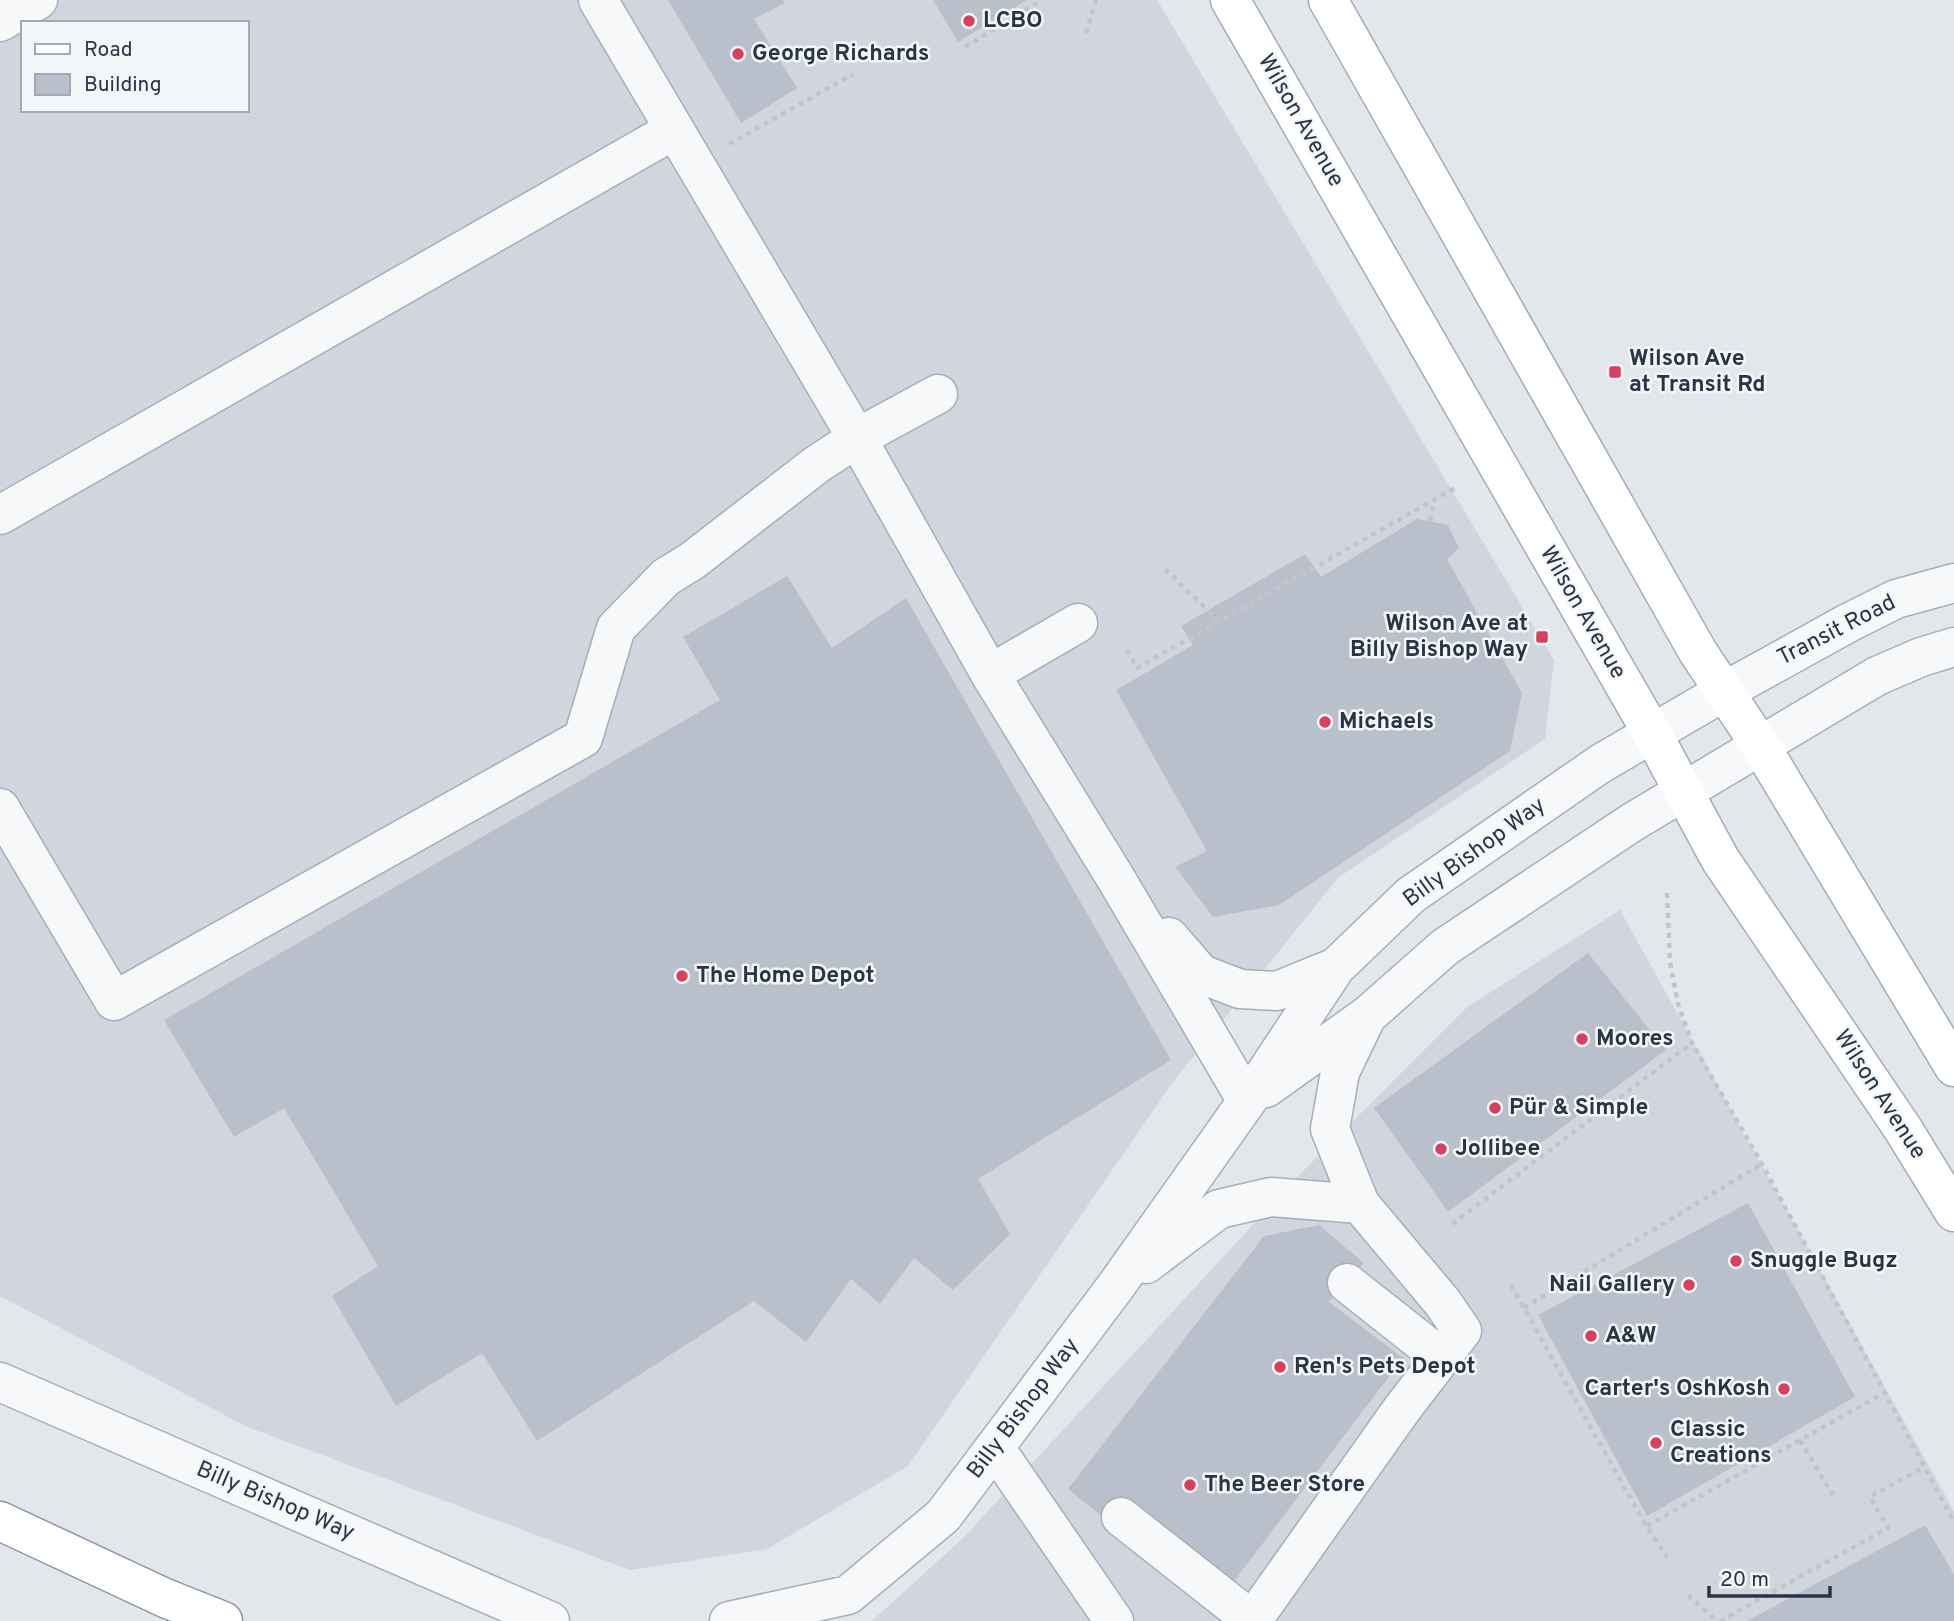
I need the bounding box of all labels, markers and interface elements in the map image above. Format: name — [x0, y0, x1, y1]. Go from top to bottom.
place label: LCBO — [983, 7, 1043, 36]
marker: LCBO — [961, 13, 977, 29]
legend — [21, 21, 248, 112]
text: Road — [84, 37, 133, 64]
place label: George Richards — [752, 40, 929, 69]
marker: George Richards — [730, 46, 746, 62]
street label: Wilson Avenue — [1250, 49, 1350, 193]
text: Building — [84, 72, 162, 99]
place label: Wilson Ave at Transit Rd — [1629, 345, 1766, 400]
marker: Wilson Ave at Transit Rd — [1607, 364, 1623, 380]
street label: Wilson Avenue — [1532, 541, 1632, 685]
street label: Transit Road — [1773, 589, 1901, 673]
place label: Wilson Ave at Billy Bishop Way — [1350, 610, 1528, 665]
marker: Wilson Ave at Billy Bishop Way — [1534, 629, 1550, 645]
place label: Michaels — [1339, 708, 1434, 737]
marker: Michaels — [1317, 714, 1333, 730]
street label: Billy Bishop Way — [1398, 792, 1552, 914]
place label: The Home Depot — [696, 962, 875, 991]
marker: The Home Depot — [674, 968, 690, 984]
place label: Moores — [1596, 1025, 1674, 1054]
street label: Wilson Avenue — [1826, 1025, 1932, 1165]
marker: Moores — [1574, 1031, 1590, 1047]
place label: Pür & Simple — [1509, 1094, 1648, 1123]
marker: Pür & Simple — [1487, 1100, 1503, 1116]
place label: Jollibee — [1455, 1135, 1540, 1164]
marker: Jollibee — [1433, 1141, 1449, 1157]
place label: Snuggle Bugz — [1750, 1247, 1898, 1276]
marker: Snuggle Bugz — [1728, 1253, 1744, 1269]
place label: Nail Gallery — [1549, 1271, 1675, 1300]
marker: Nail Gallery — [1681, 1277, 1697, 1293]
place label: A&W — [1605, 1322, 1657, 1351]
marker: A&W — [1583, 1328, 1599, 1344]
street label: Billy Bishop Way — [962, 1333, 1086, 1485]
place label: Ren's Pets Depot — [1294, 1353, 1476, 1382]
marker: Ren's Pets Depot — [1272, 1359, 1288, 1375]
place label: Carter's OshKosh — [1585, 1375, 1770, 1404]
marker: Carter's OshKosh — [1776, 1381, 1792, 1397]
place label: Classic Creations — [1670, 1416, 1772, 1471]
marker: Classic Creations — [1648, 1435, 1664, 1451]
street label: Billy Bishop Way — [191, 1456, 359, 1548]
place label: The Beer Store — [1204, 1471, 1365, 1500]
marker: The Beer Store — [1182, 1477, 1198, 1493]
scale bar — [1709, 1554, 1830, 1598]
text: 20 m — [1720, 1567, 1769, 1594]

